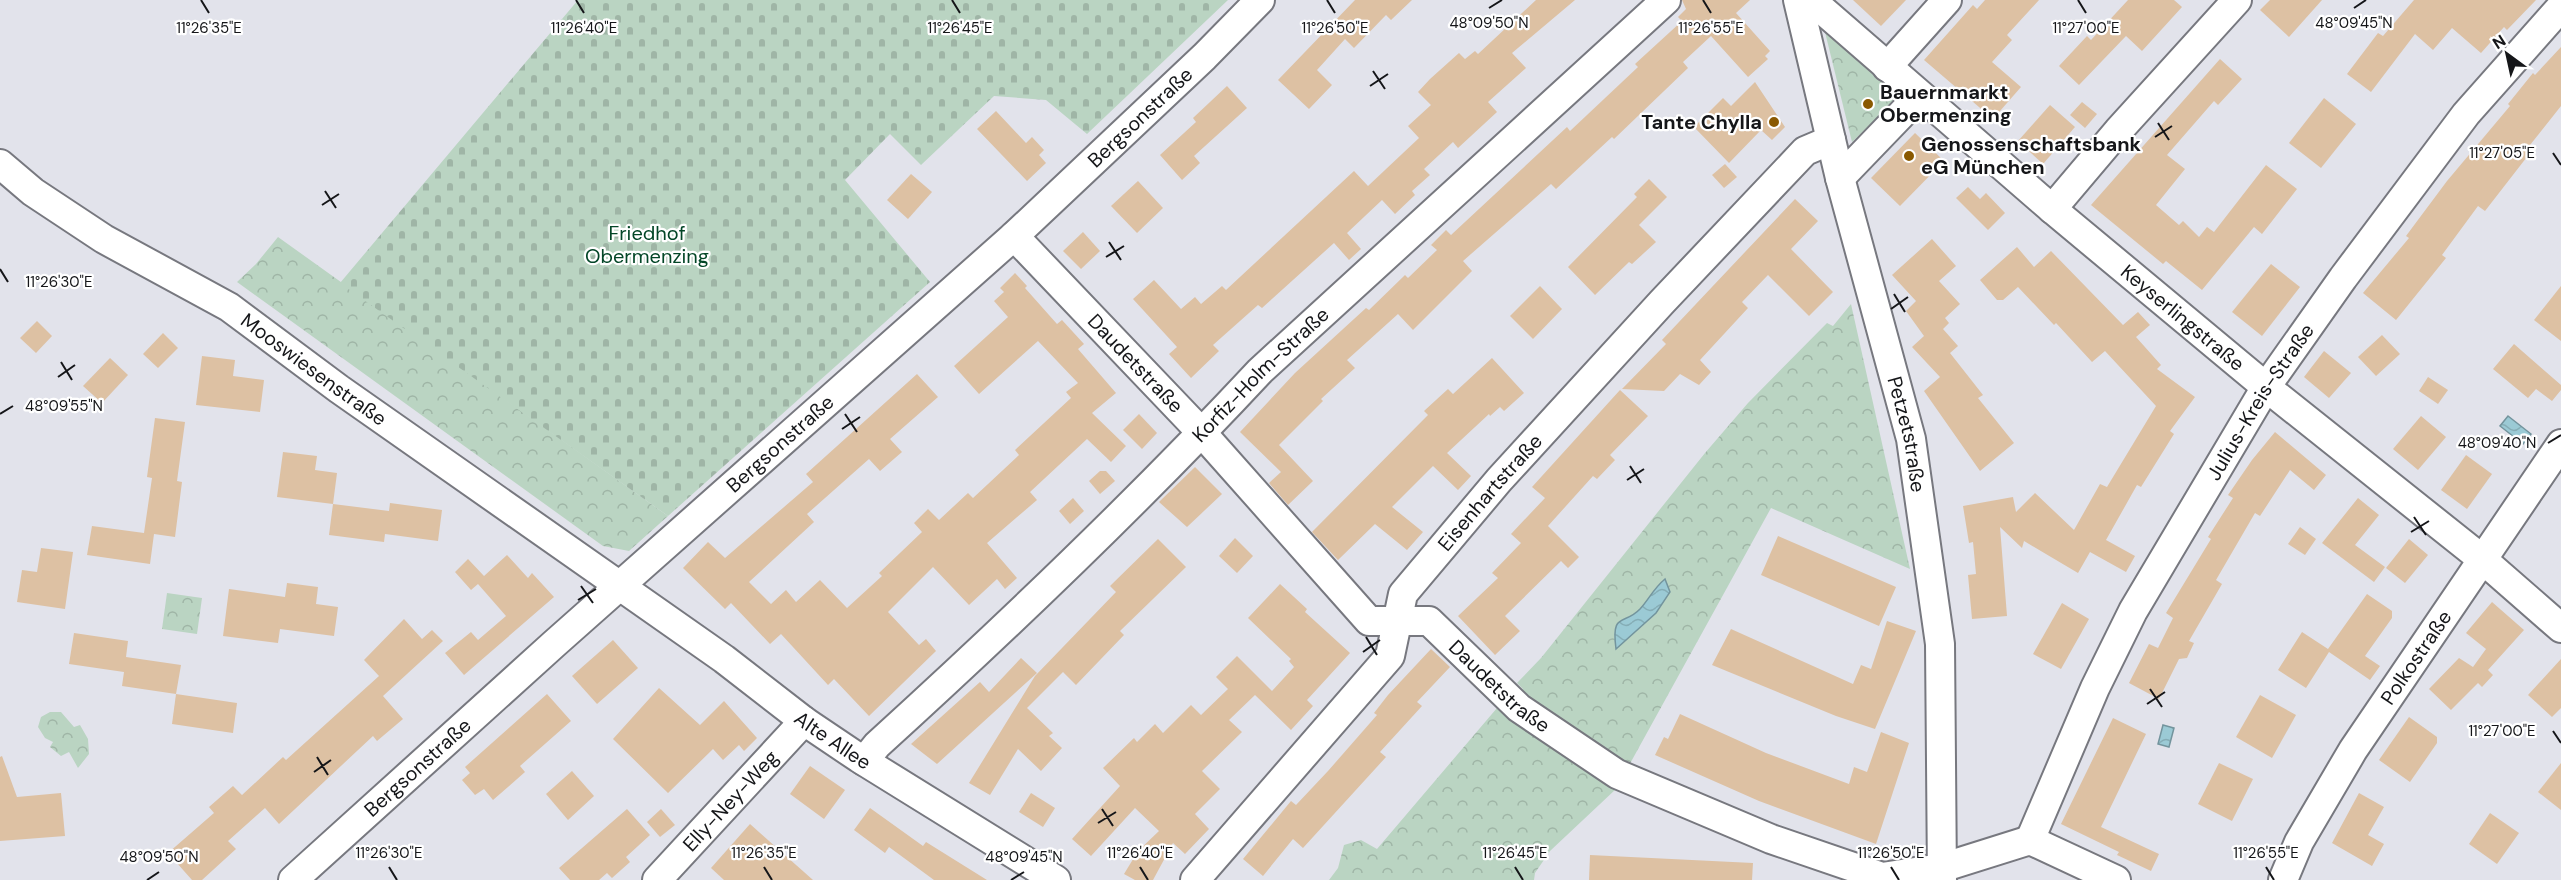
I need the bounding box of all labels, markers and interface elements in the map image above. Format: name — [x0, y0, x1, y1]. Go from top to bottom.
text: 48°09'50"N — [1449, 13, 1529, 33]
text: 48°09'45"N — [2315, 13, 2393, 33]
text: 11°26'35"E — [176, 18, 242, 38]
text: 11°26'40"E — [551, 18, 617, 38]
text: 11°26'45"E — [928, 18, 993, 38]
text: 11°26'50"E — [1302, 18, 1368, 38]
text: 11°26'55"E — [1678, 18, 1744, 38]
text: 11°27'00"E — [2052, 18, 2120, 38]
north arrow — [2477, 24, 2537, 84]
text: N — [2488, 30, 2510, 54]
street label: Bergsonstraße — [1082, 61, 1198, 173]
place label: Bauernmarkt Obermenzing — [1880, 79, 2012, 128]
marker: Bauernmarkt Obermenzing — [1861, 97, 1875, 111]
place label: Tante Chylla — [1641, 109, 1762, 135]
marker: Tante Chylla — [1767, 115, 1781, 129]
place label: Genossenschaftsbank eG München — [1921, 131, 2142, 180]
text: 11°27'05"E — [2469, 143, 2535, 163]
marker: Genossenschaftsbank eG München — [1902, 149, 1916, 163]
park label: Friedhof Obermenzing — [585, 220, 709, 269]
street label: Keyserlingstraße — [2115, 259, 2250, 377]
text: 11°26'30"E — [26, 272, 92, 292]
street label: Korfiz-Holm-Straße — [1186, 301, 1335, 448]
street label: Mooswiesenstraße — [236, 307, 392, 431]
street label: Daudetstraße — [1082, 308, 1189, 418]
street label: Julius-Kreis-Straße — [2201, 318, 2320, 485]
street label: Petzetstraße — [1882, 373, 1931, 494]
street label: Bergsonstraße — [721, 389, 839, 498]
text: 48°09'55"N — [25, 396, 103, 416]
street label: Eisenhartstraße — [1432, 428, 1548, 556]
text: 48°09'40"N — [2458, 433, 2536, 453]
street label: Polkostraße — [2375, 605, 2457, 710]
street label: Daudetstraße — [1443, 634, 1555, 738]
street label: Alte Allee — [789, 705, 876, 775]
street label: Bergsonstraße — [359, 712, 476, 822]
text: 11°27'00"E — [2468, 721, 2536, 741]
street label: Elly-Ney-Weg — [677, 745, 784, 857]
text: 11°26'30"E — [356, 843, 422, 863]
text: 11°26'35"E — [731, 843, 797, 863]
text: 11°26'40"E — [1107, 843, 1173, 863]
text: 11°26'45"E — [1483, 843, 1548, 863]
text: 11°26'50"E — [1858, 843, 1924, 863]
text: 11°26'55"E — [2233, 843, 2299, 863]
text: 48°09'50"N — [119, 847, 199, 867]
text: 48°09'45"N — [985, 847, 1063, 867]

